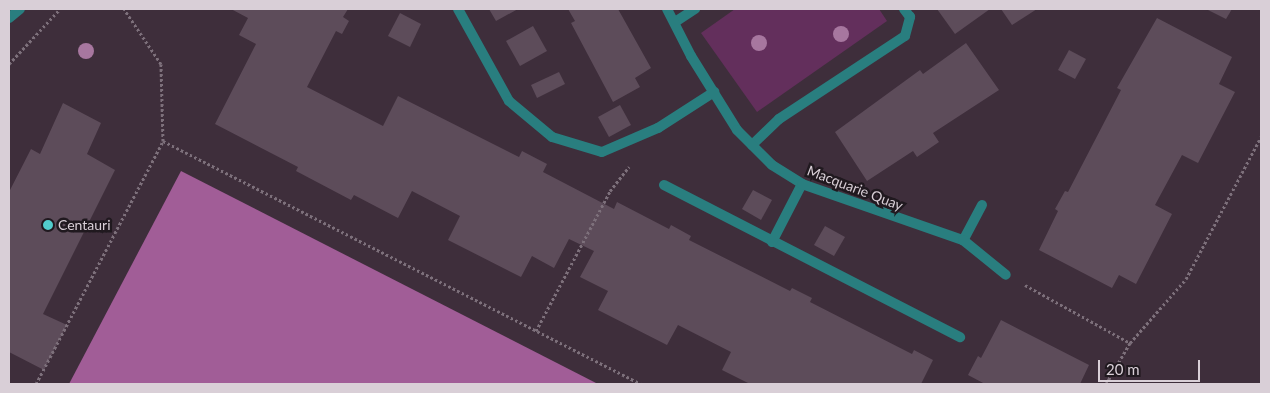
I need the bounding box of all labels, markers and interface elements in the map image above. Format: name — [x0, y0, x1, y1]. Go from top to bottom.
street label: Macquarie Quay — [805, 162, 905, 214]
place label: Centauri — [58, 217, 111, 233]
marker: Centauri — [42, 219, 54, 231]
scale bar — [1100, 350, 1202, 382]
text: 20 m — [1106, 360, 1140, 378]

